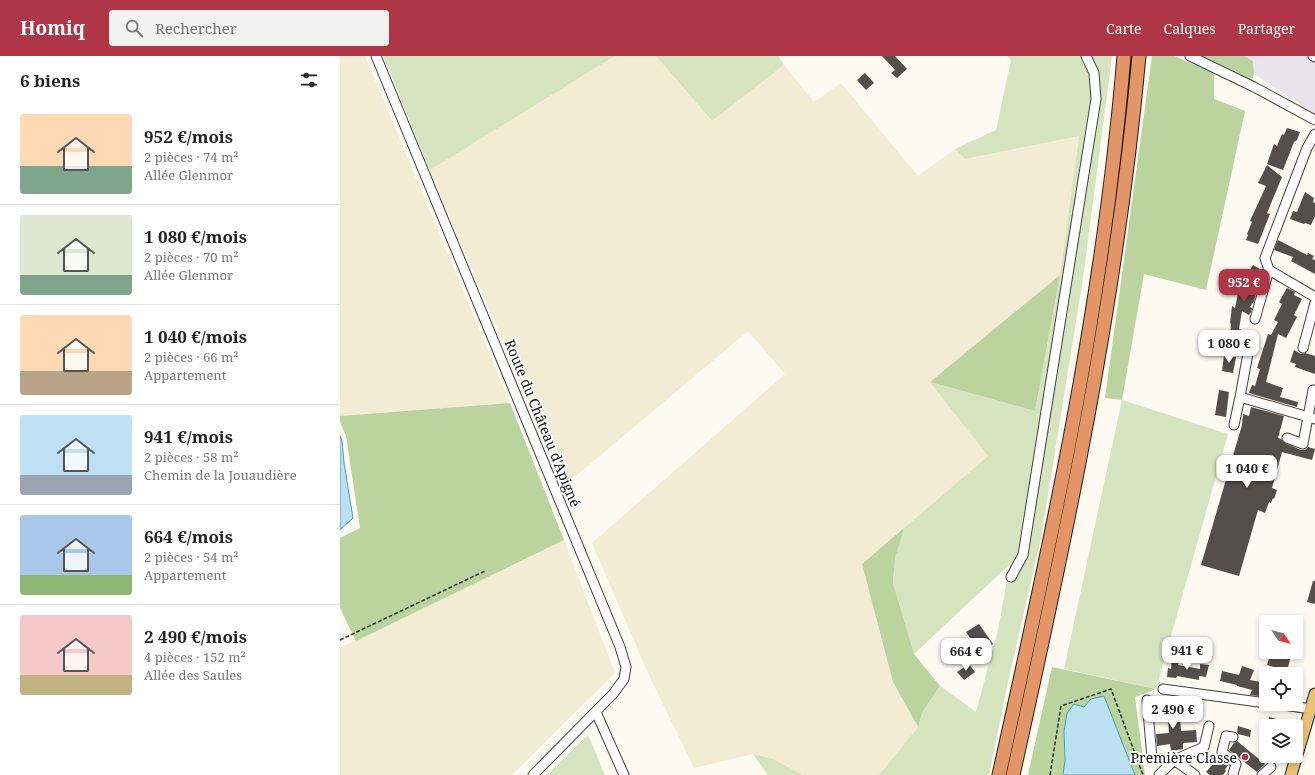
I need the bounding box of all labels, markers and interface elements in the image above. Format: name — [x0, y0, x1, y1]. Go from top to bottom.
search box — [109, 10, 389, 46]
text: Homiq — [20, 15, 85, 41]
icon: search — [123, 17, 145, 39]
text: Rechercher — [155, 18, 237, 38]
text: Carte — [1106, 19, 1142, 38]
text: Calques — [1164, 19, 1216, 38]
text: Partager — [1238, 19, 1295, 38]
text: 6 biens — [20, 69, 80, 92]
icon: filters — [298, 69, 320, 91]
text: 952 €/mois — [144, 125, 233, 148]
icon: home — [52, 130, 100, 178]
text: 2 pièces · 74 m² — [144, 148, 238, 166]
text: Allée Glenmor — [144, 166, 233, 184]
text: 1 080 €/mois — [144, 225, 247, 248]
icon: home — [52, 231, 100, 279]
text: 2 pièces · 70 m² — [144, 248, 238, 266]
text: Allée Glenmor — [144, 266, 233, 284]
pin: 952 € — [1216, 269, 1272, 303]
text: 952 € — [1228, 273, 1260, 291]
text: 1 040 €/mois — [144, 325, 247, 348]
pin: 1 080 € — [1192, 330, 1266, 364]
icon: home — [52, 331, 100, 379]
text: 1 080 € — [1207, 334, 1251, 352]
street label: Route du Château d'Apigné — [501, 336, 585, 510]
text: 2 pièces · 66 m² — [144, 348, 238, 366]
text: Appartement — [144, 366, 226, 384]
text: 941 €/mois — [144, 425, 233, 448]
icon: home — [52, 431, 100, 479]
text: 2 pièces · 58 m² — [144, 448, 238, 466]
pin: 1 040 € — [1210, 455, 1284, 489]
text: 1 040 € — [1225, 459, 1269, 477]
text: Chemin de la Jouaudière — [144, 466, 297, 484]
text: 664 €/mois — [144, 525, 233, 548]
icon: home — [52, 531, 100, 579]
text: 2 pièces · 54 m² — [144, 548, 238, 566]
text: Appartement — [144, 566, 226, 584]
north arrow — [1259, 615, 1303, 659]
map controls — [1259, 615, 1303, 763]
text: 2 490 €/mois — [144, 625, 247, 648]
icon: home — [52, 631, 100, 679]
pin: 941 € — [1159, 637, 1215, 671]
pin: 664 € — [938, 638, 994, 672]
text: 941 € — [1171, 641, 1203, 659]
text: 664 € — [950, 642, 982, 660]
text: 4 pièces · 152 m² — [144, 648, 246, 666]
text: Allée des Saules — [144, 666, 242, 684]
button: locate — [1259, 667, 1303, 711]
pin: 2 490 € — [1136, 696, 1210, 730]
text: 2 490 € — [1151, 700, 1195, 718]
button: layers — [1259, 719, 1303, 763]
place label: Première Classe — [1131, 748, 1237, 767]
marker: Première Classe — [1240, 752, 1250, 762]

